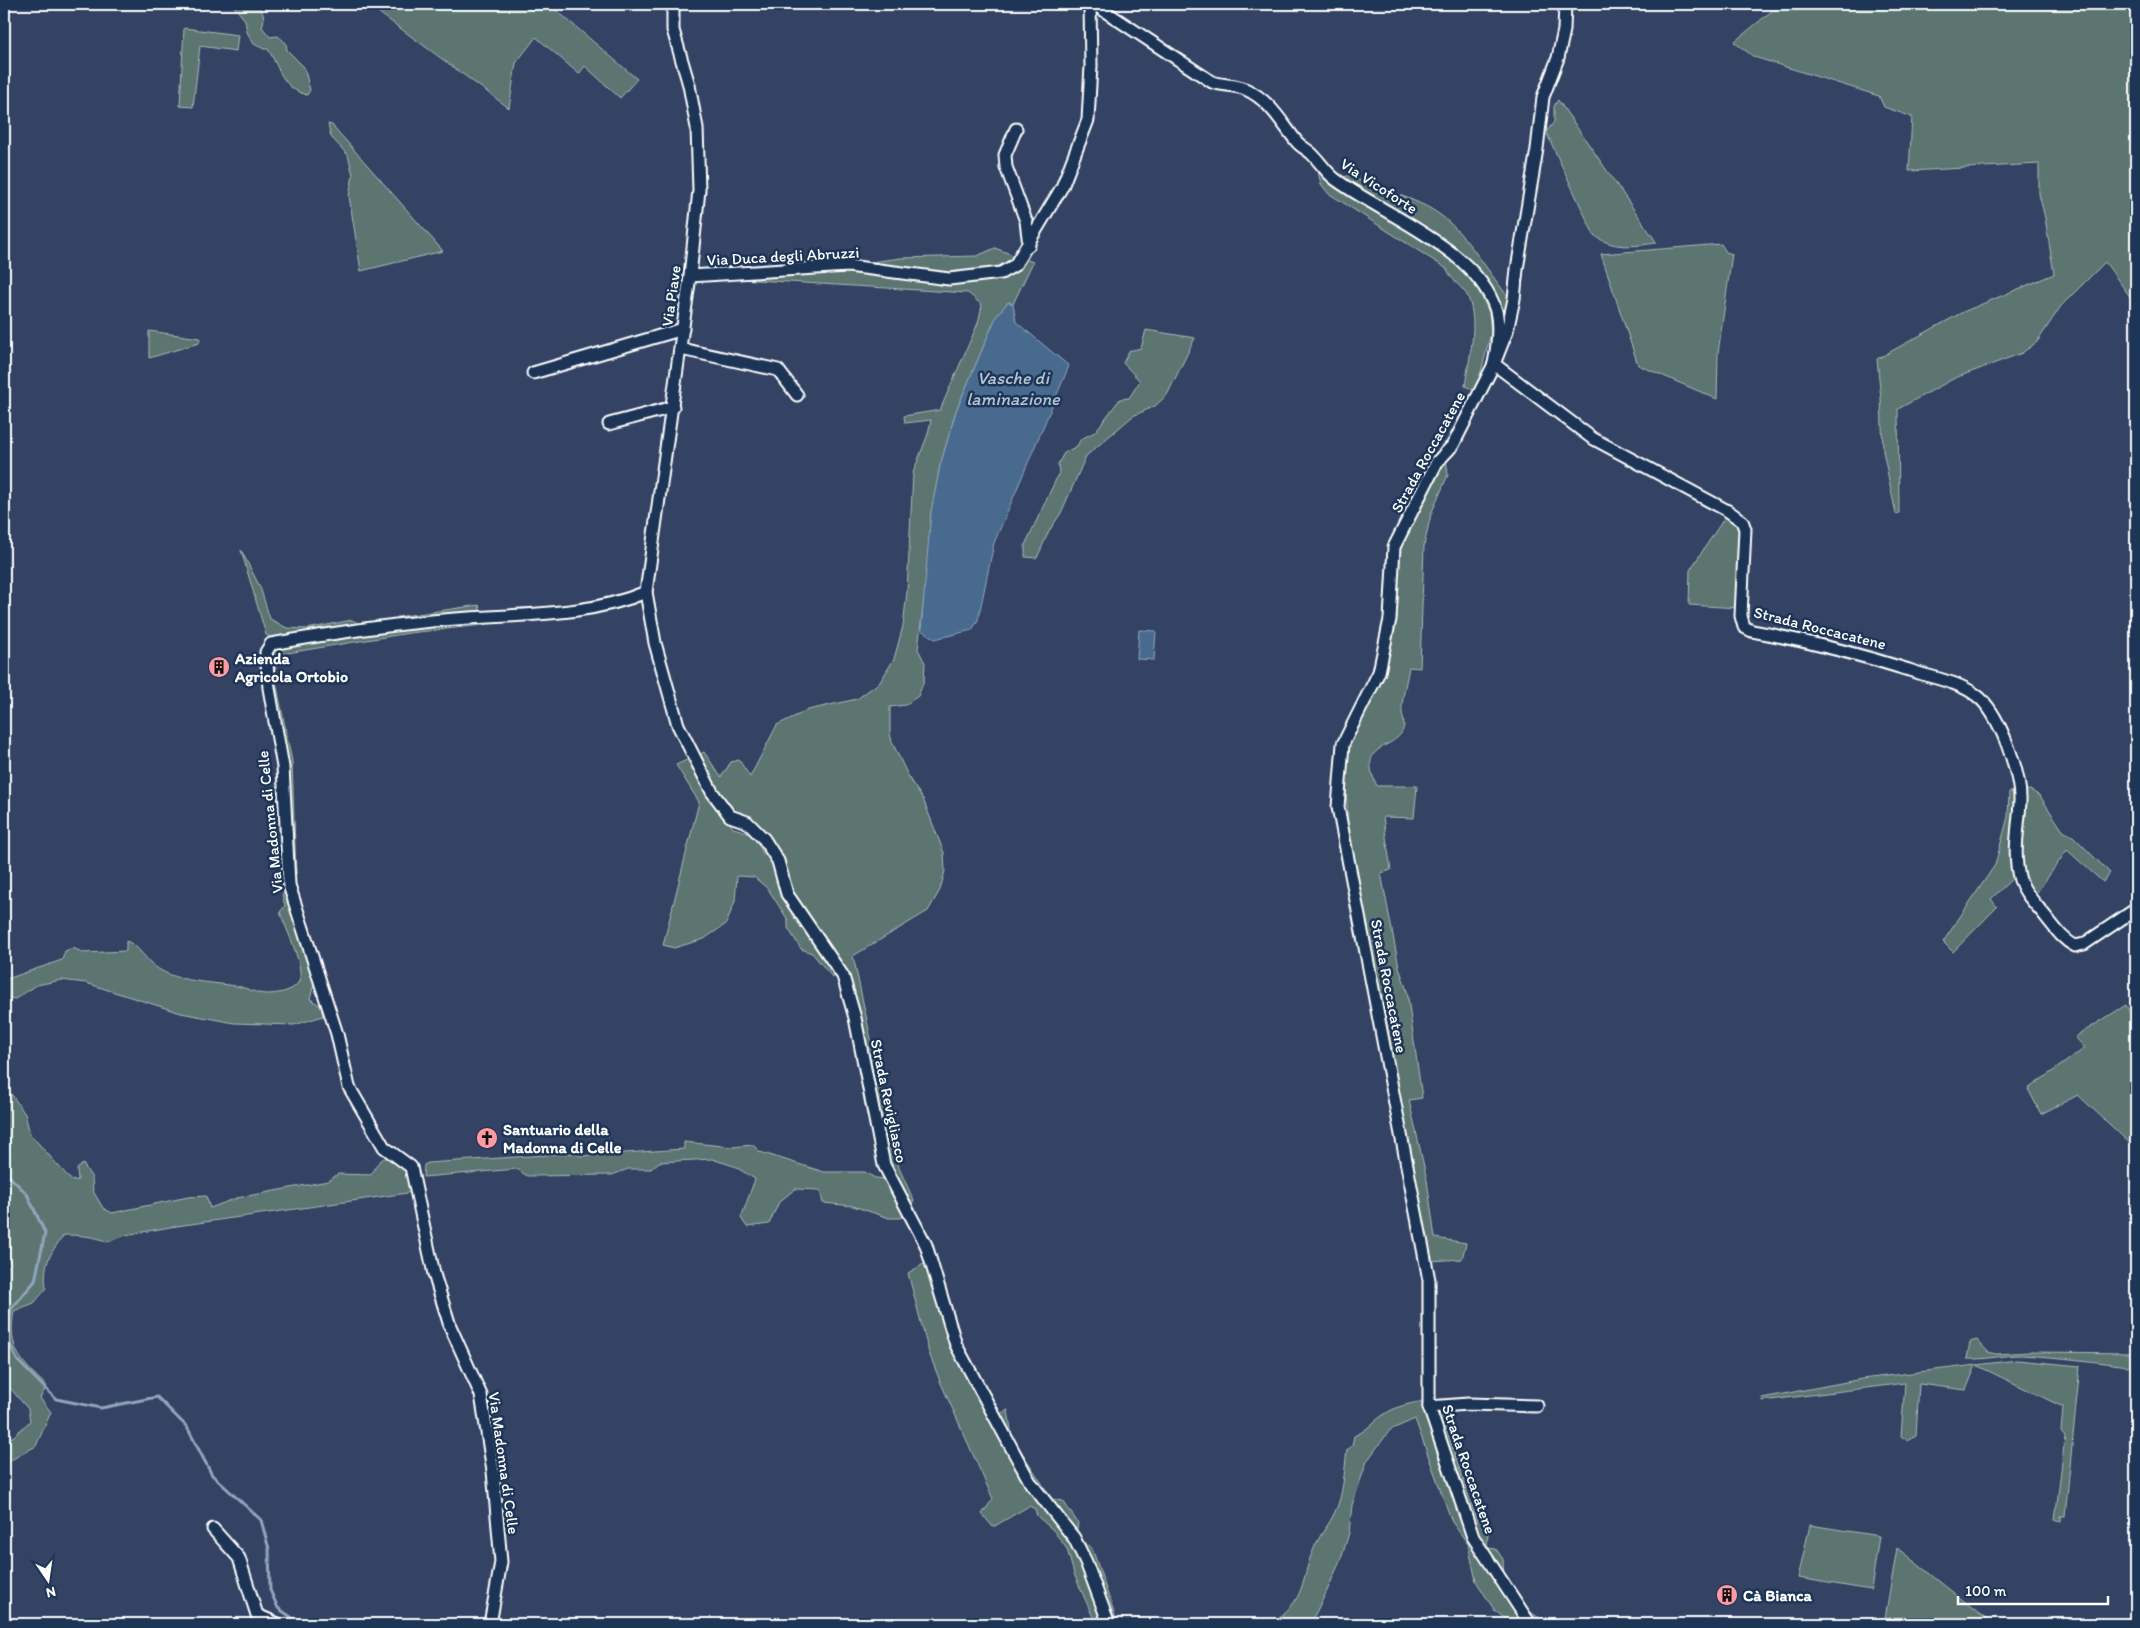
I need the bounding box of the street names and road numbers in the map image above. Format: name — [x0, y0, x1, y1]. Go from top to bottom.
street label: Via Vicoforte — [1337, 154, 1421, 218]
street label: Via Duca degli Abruzzi — [706, 243, 860, 269]
street label: Via Piave — [657, 264, 685, 328]
street label: Strada Roccacatene — [1387, 388, 1469, 516]
street label: Strada Roccacatene — [1752, 602, 1888, 654]
street label: Via Madonna di Celle — [253, 750, 287, 894]
street label: Strada Roccacatene — [1367, 918, 1411, 1054]
street label: Strada Revigliasco — [867, 1037, 911, 1165]
street label: Via Madonna di Celle — [485, 1391, 523, 1535]
street label: Strada Roccacatene — [1438, 1402, 1500, 1536]

